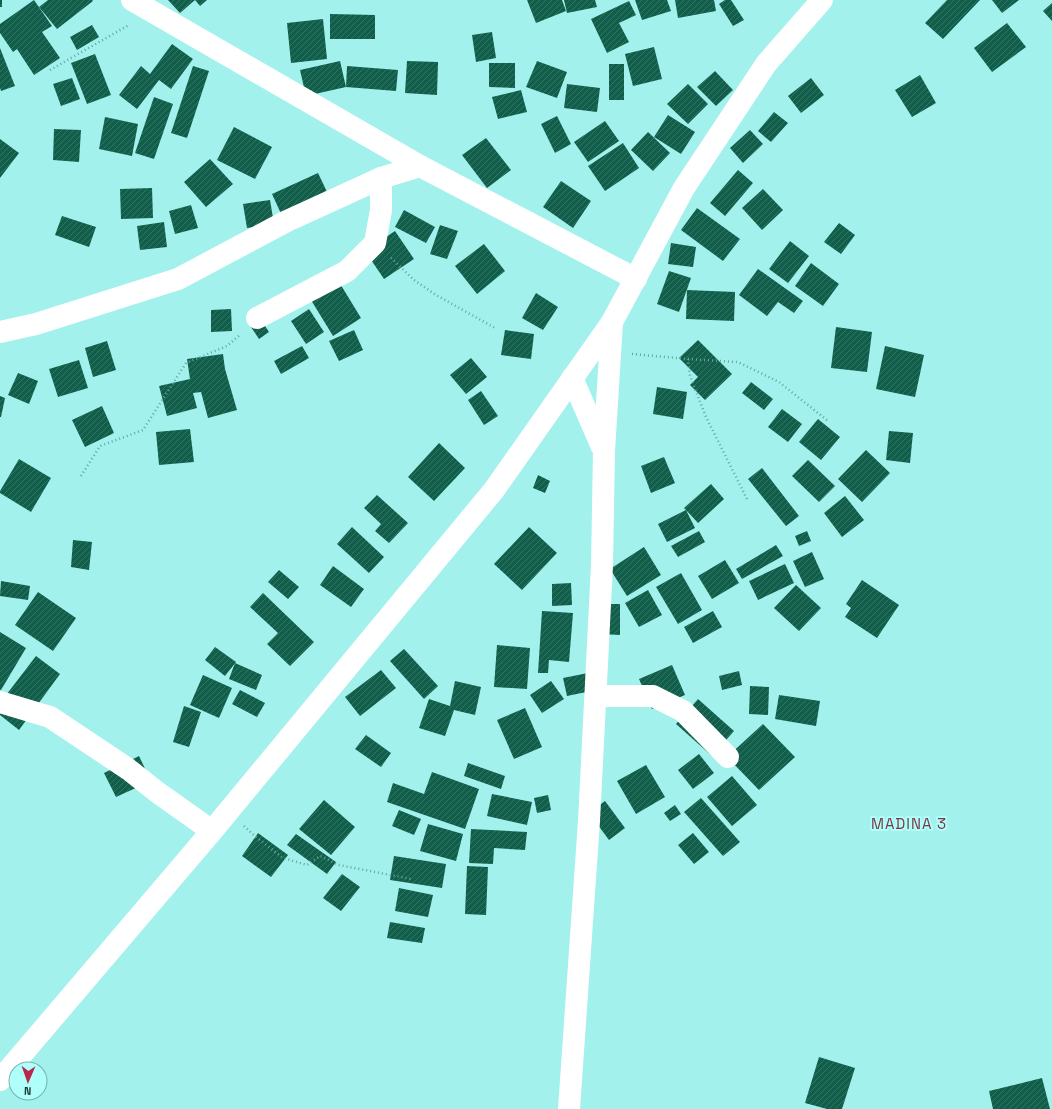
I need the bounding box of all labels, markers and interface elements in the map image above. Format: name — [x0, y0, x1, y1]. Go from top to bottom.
district label: MADINA 3 — [871, 814, 947, 833]
north arrow — [8, 1061, 48, 1101]
text: N — [24, 1084, 32, 1098]

